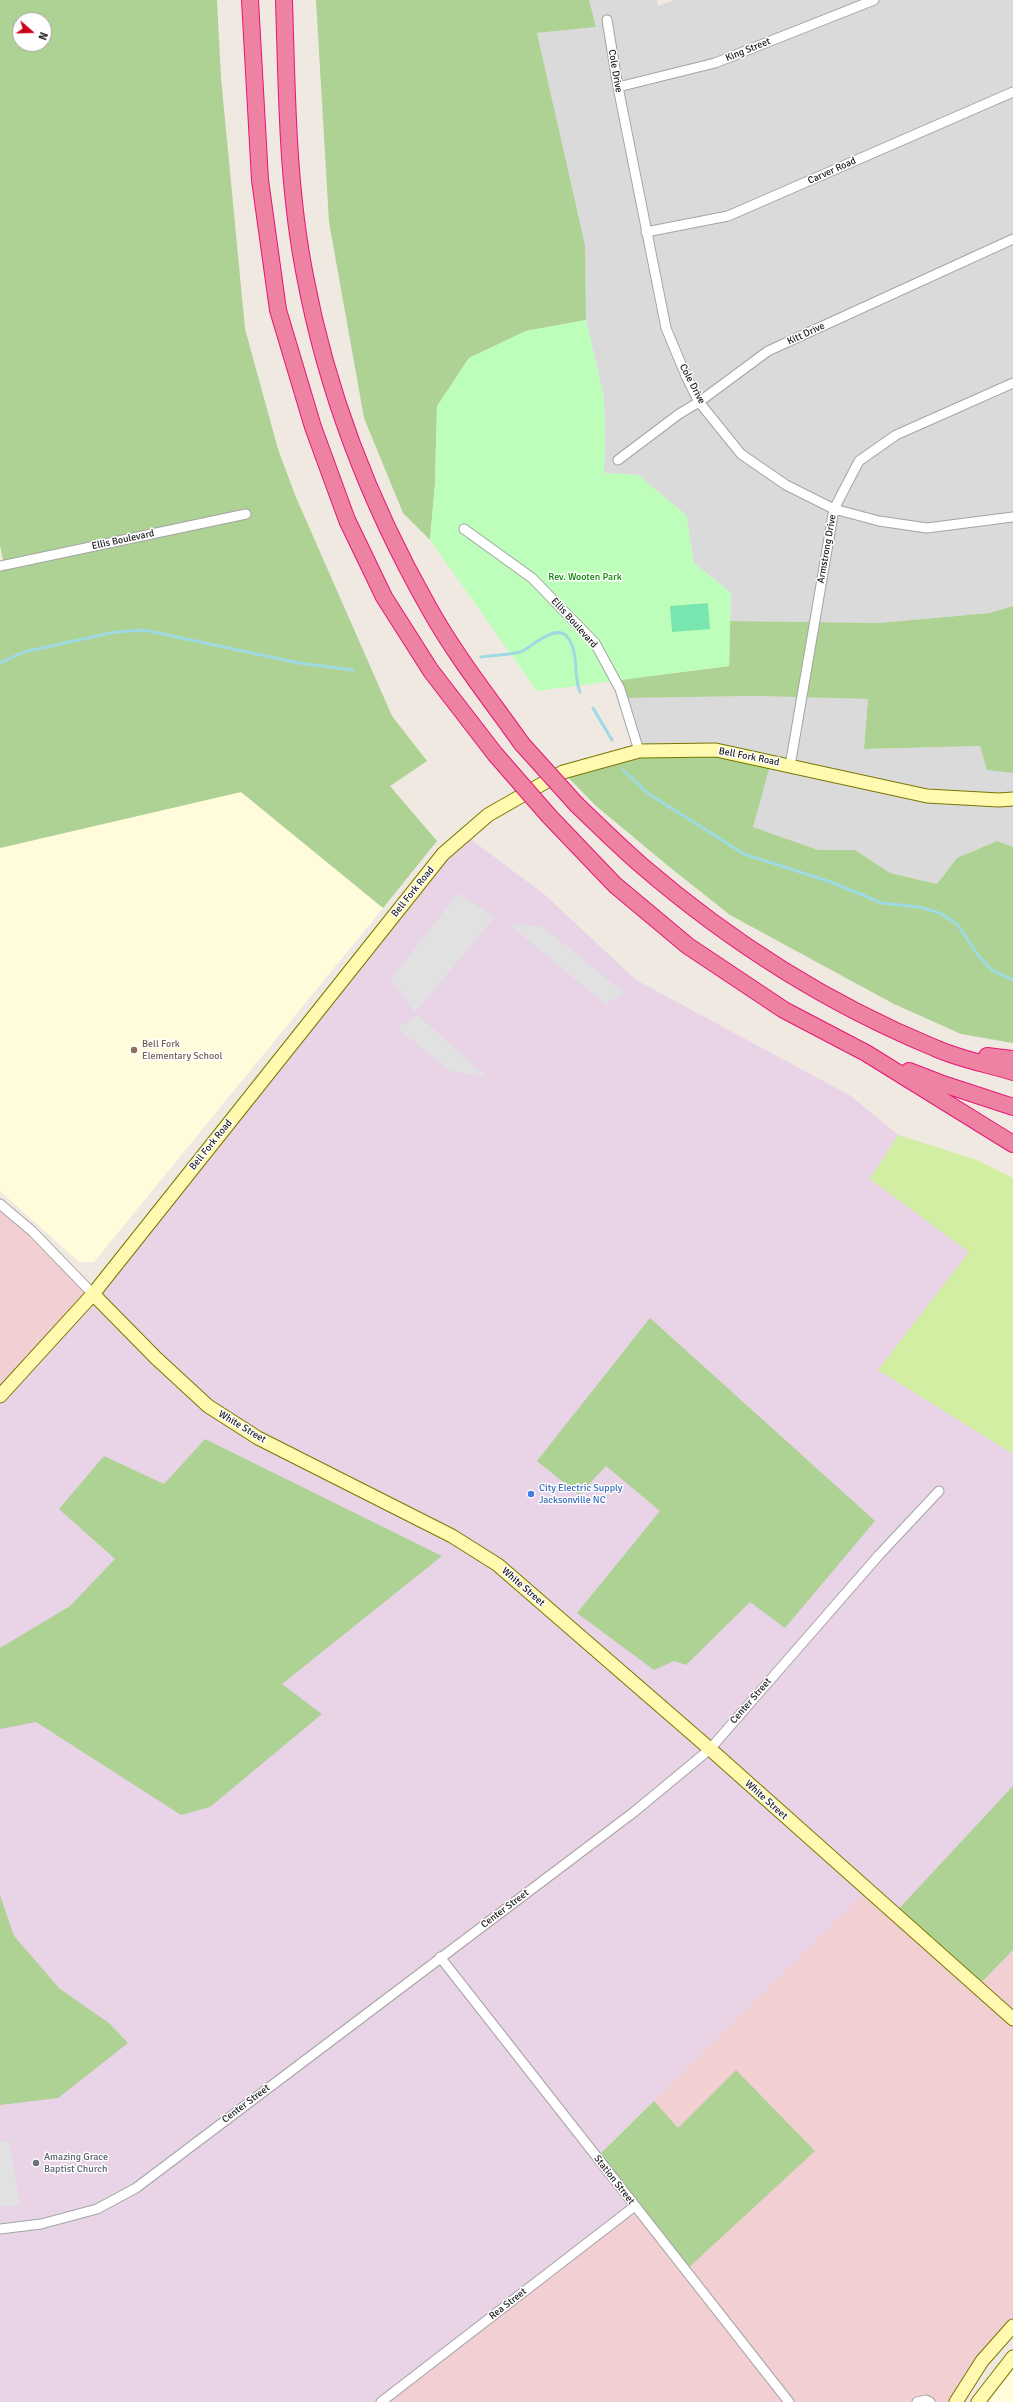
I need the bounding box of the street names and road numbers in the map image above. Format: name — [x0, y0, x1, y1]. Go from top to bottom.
street label: King Street — [724, 36, 772, 64]
street label: Cole Drive — [605, 49, 625, 93]
street label: Carver Road — [806, 155, 858, 187]
street label: Kitt Drive — [785, 320, 827, 348]
street label: Cole Drive — [676, 362, 708, 406]
street label: Armstrong Drive — [815, 514, 839, 584]
street label: Ellis Boulevard — [91, 528, 155, 552]
street label: Ellis Boulevard — [548, 595, 600, 651]
street label: Bell Fork Road — [718, 745, 780, 769]
street label: Bell Fork Road — [389, 864, 437, 920]
street label: Bell Fork Road — [187, 1117, 235, 1173]
street label: White Street — [216, 1408, 268, 1446]
street label: White Street — [499, 1565, 547, 1609]
street label: Center Street — [728, 1676, 774, 1726]
street label: White Street — [742, 1778, 790, 1822]
street label: Center Street — [479, 1887, 531, 1931]
street label: Center Street — [220, 2082, 272, 2126]
street label: Station Street — [591, 2153, 637, 2207]
street label: Rea Street — [487, 2286, 529, 2322]

